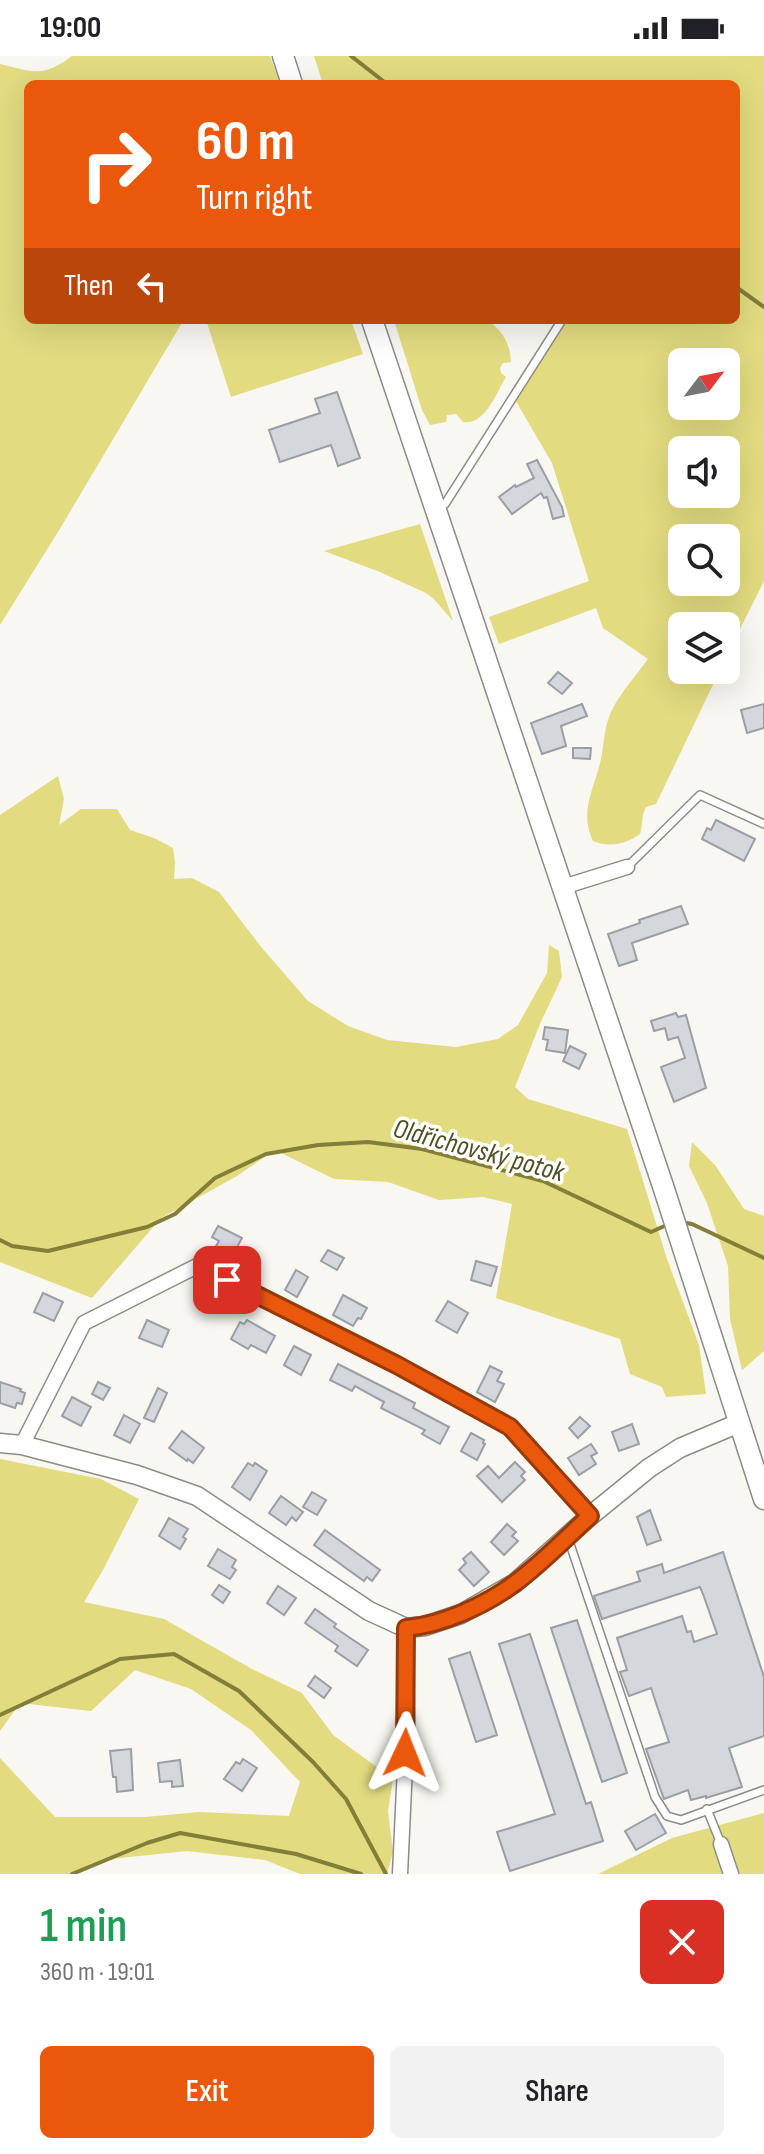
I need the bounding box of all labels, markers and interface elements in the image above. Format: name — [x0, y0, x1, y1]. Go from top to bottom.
text: 19:00 — [40, 10, 101, 46]
text: 60 m — [196, 109, 295, 176]
icon: right — [64, 112, 168, 216]
text: Turn right — [196, 177, 313, 220]
icon: left — [130, 264, 174, 308]
text: Then — [64, 268, 114, 304]
north arrow — [668, 348, 740, 420]
map controls — [668, 348, 740, 684]
button: sound — [668, 436, 740, 508]
button: search — [668, 524, 740, 596]
button: layers — [668, 612, 740, 684]
water label: Oldřichovský potok — [390, 1112, 569, 1189]
pin — [193, 1246, 261, 1314]
icon: arrive — [205, 1258, 249, 1302]
position arrow — [363, 1711, 447, 1795]
text: 1 min — [40, 1898, 127, 1955]
button: close — [640, 1900, 724, 1984]
text: 360 m · 19:01 — [40, 1957, 154, 1988]
button: Exit — [40, 2046, 374, 2138]
button: Share — [390, 2046, 724, 2138]

